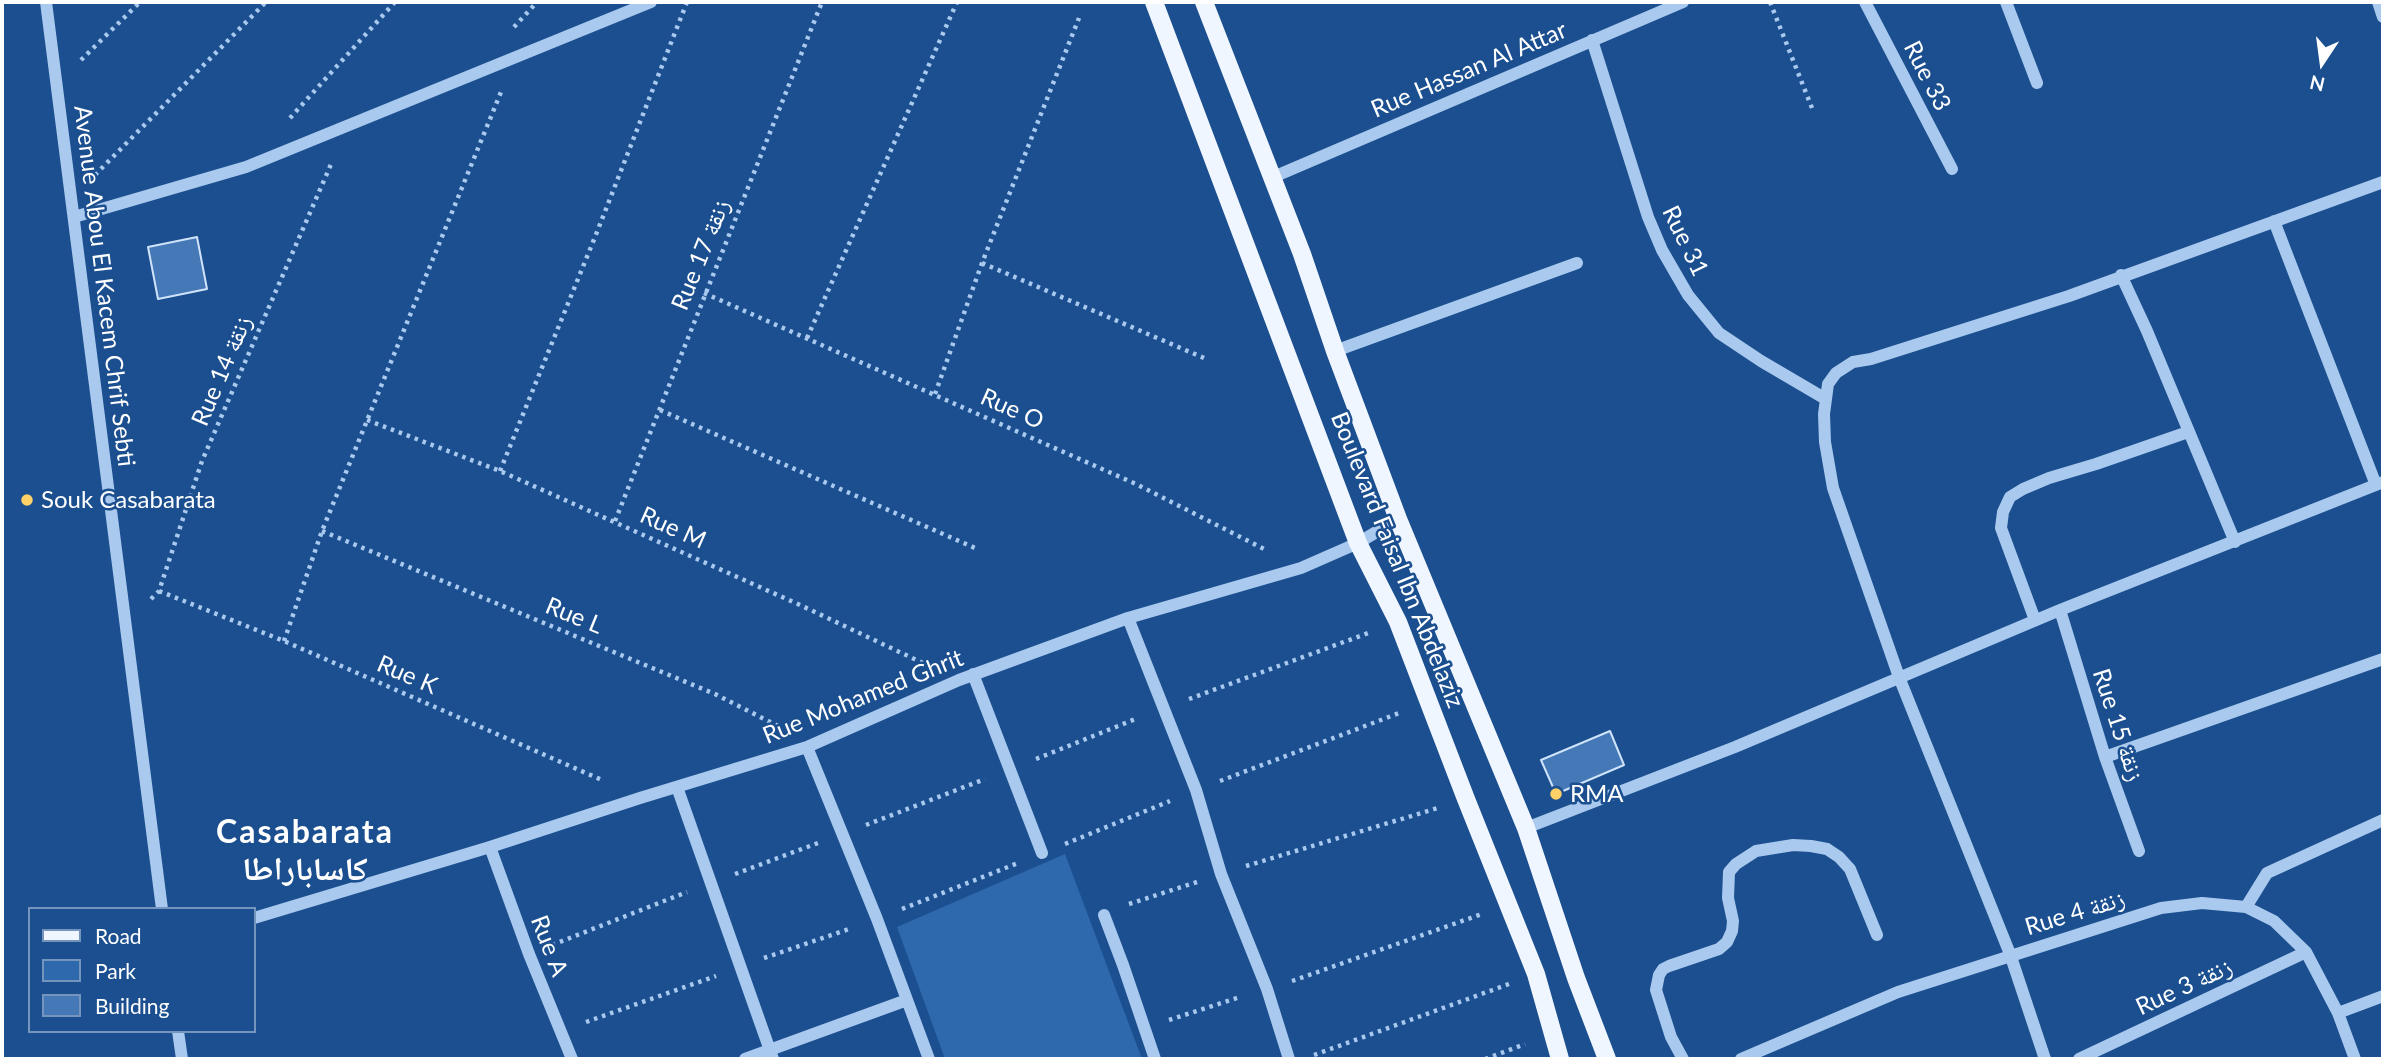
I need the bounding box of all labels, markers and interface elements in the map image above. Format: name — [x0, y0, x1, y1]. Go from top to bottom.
street label: Rue Hassan Al Attar — [1367, 16, 1571, 124]
north arrow — [2287, 28, 2357, 98]
street label: Rue 33 — [1897, 36, 1957, 116]
text: N — [2307, 71, 2327, 97]
street label: Avenue Abou El Kacem Chrif Sebti — [68, 104, 140, 468]
street label: Rue 17 زنقة — [666, 195, 736, 315]
street label: Rue 31 — [1656, 201, 1714, 281]
street label: Rue 14 زنقة — [186, 312, 258, 430]
street label: Rue O — [976, 382, 1048, 436]
street label: Boulevard Faisal Ibn Abdelaziz — [1324, 408, 1470, 712]
place label: Souk Casabarata — [41, 486, 216, 514]
marker: Souk Casabarata — [19, 492, 35, 508]
street label: Rue M — [636, 501, 710, 555]
street label: Rue L — [541, 592, 607, 640]
street label: Rue Mohamed Ghrit — [759, 644, 967, 750]
street label: Rue K — [373, 650, 441, 700]
street label: Rue 15 زنقة — [2086, 665, 2150, 785]
place label: RMA — [1570, 780, 1624, 808]
marker: RMA — [1548, 786, 1564, 802]
district label: Casabarata كاساباراطا — [217, 814, 393, 889]
street label: Rue 4 زنقة — [2022, 884, 2128, 942]
legend — [28, 907, 256, 1033]
street label: Rue A — [524, 911, 574, 981]
text: Road — [95, 923, 142, 948]
street label: Rue 3 زنقة — [2131, 952, 2237, 1022]
text: Park — [95, 958, 136, 983]
text: Building — [95, 993, 170, 1018]

